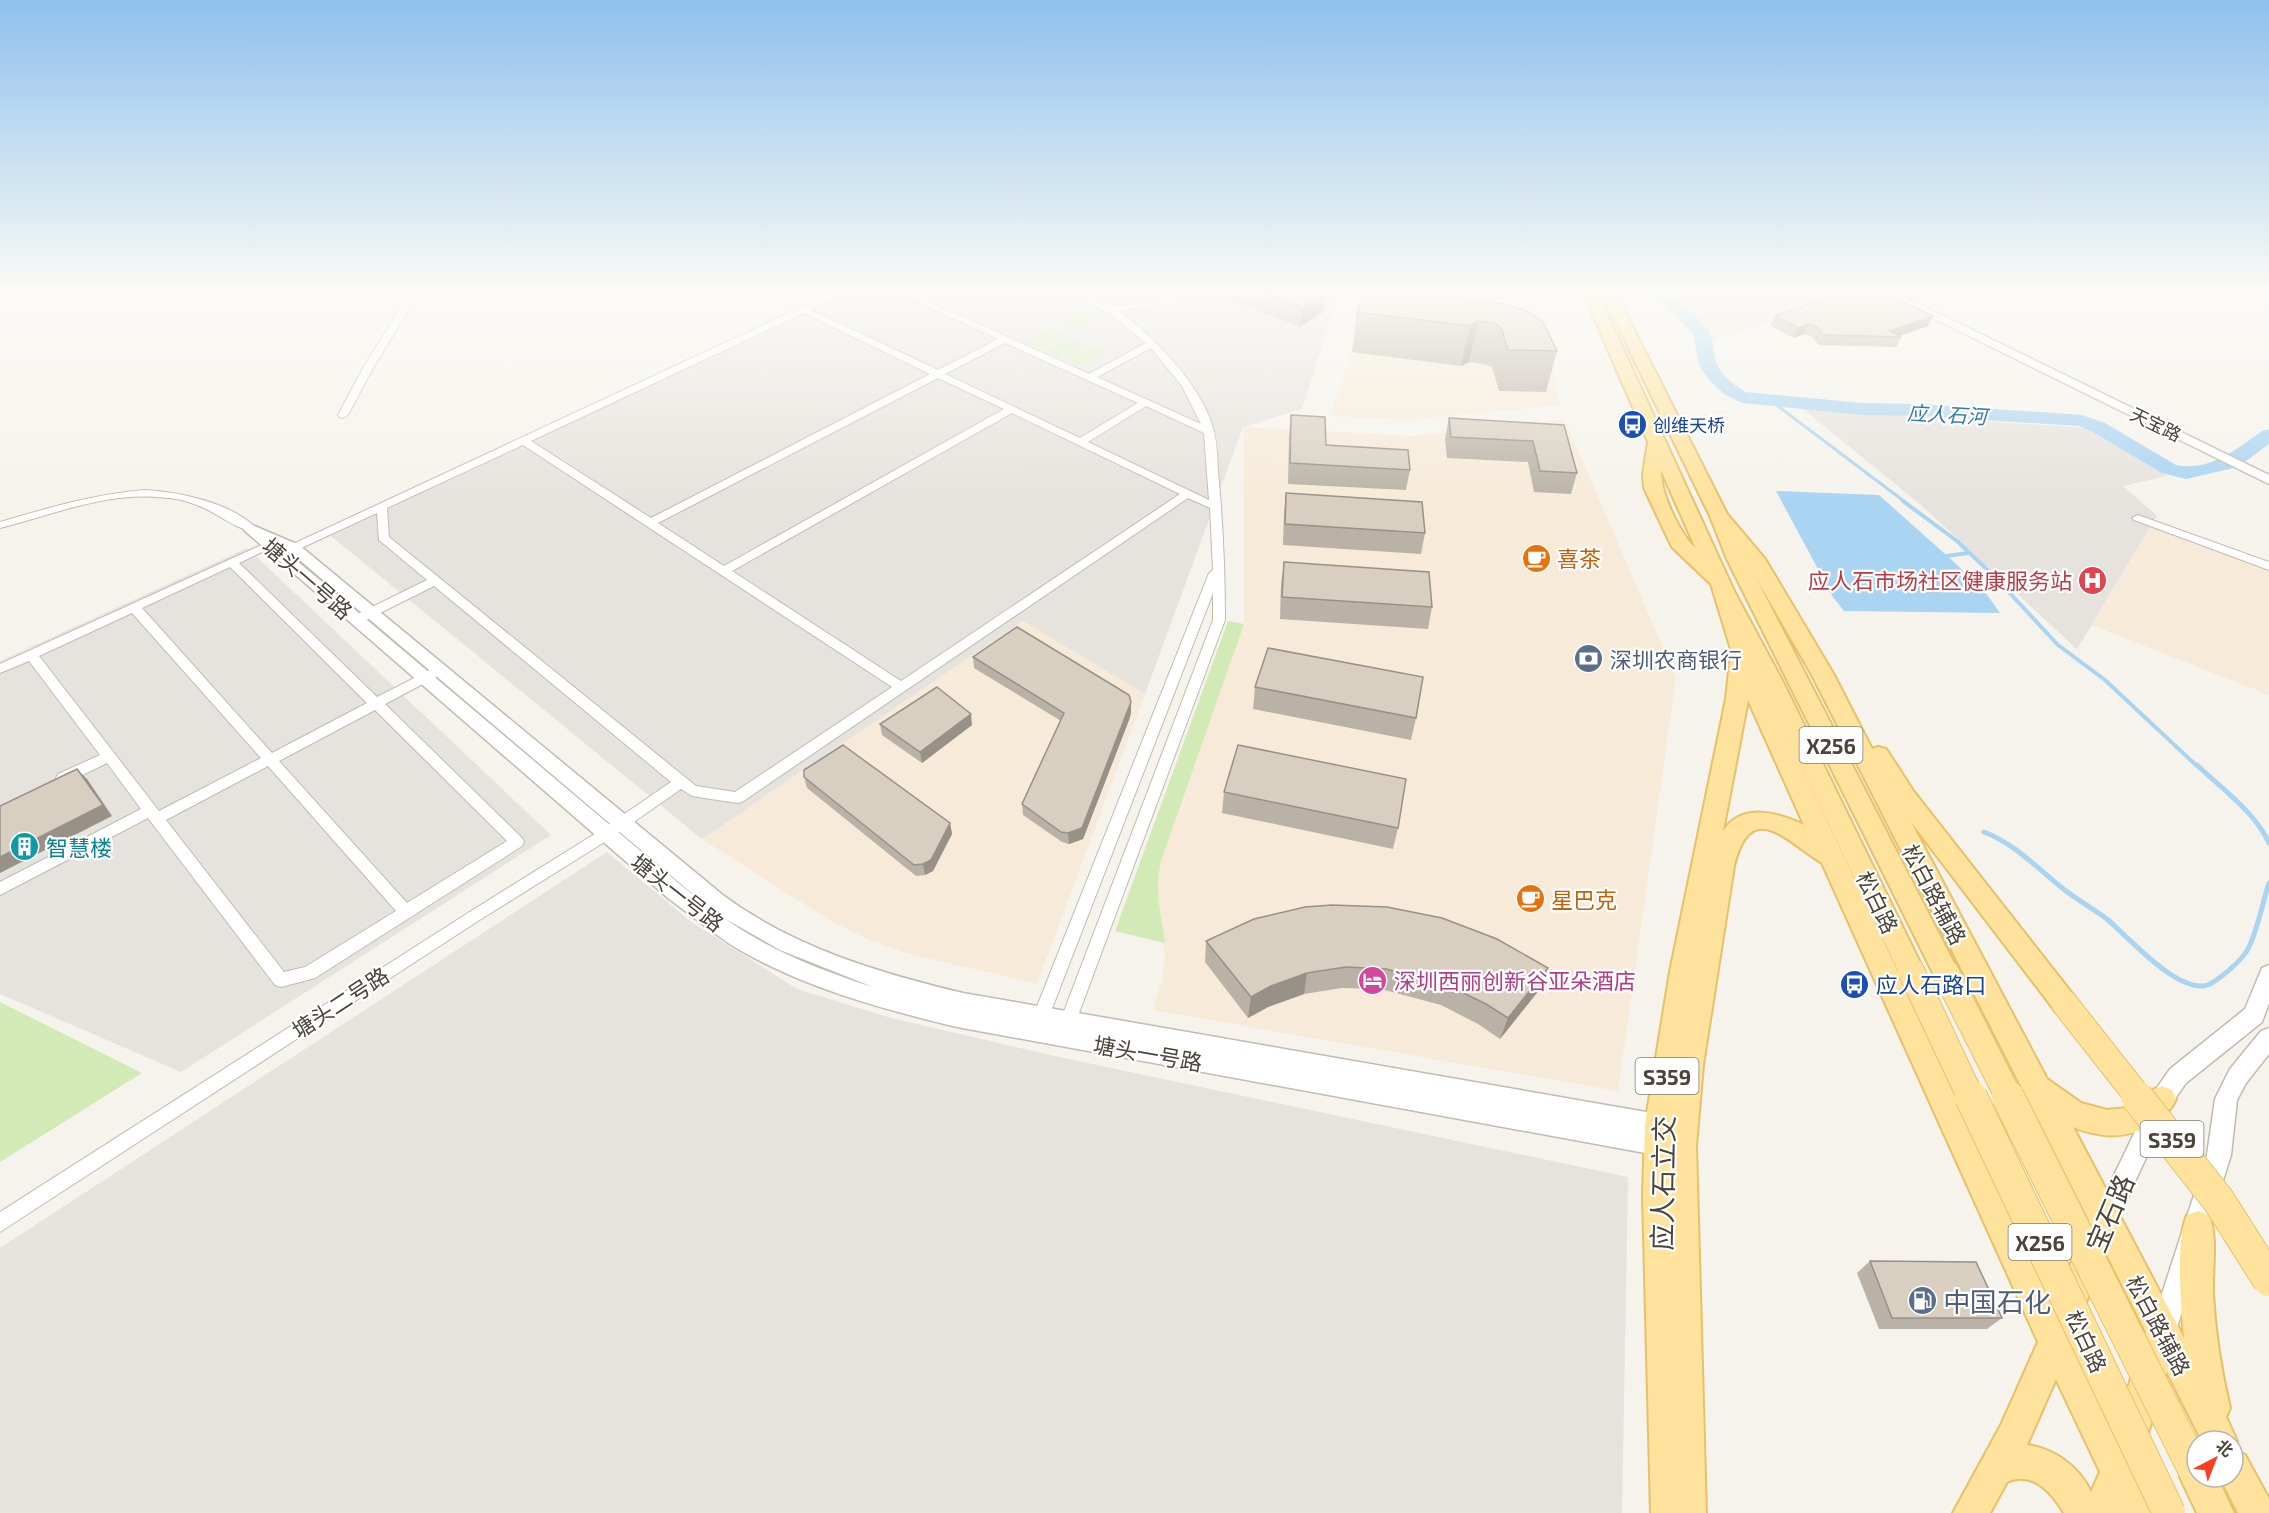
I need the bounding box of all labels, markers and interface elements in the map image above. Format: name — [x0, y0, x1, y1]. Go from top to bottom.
water label: 应人石河 — [1906, 400, 1992, 428]
street label: 天宝路 — [2127, 402, 2185, 446]
bus stop icon: 创维天桥 — [1616, 409, 1648, 441]
place label: 创维天桥 — [1653, 414, 1725, 436]
street label: 塘头一号路 — [258, 532, 358, 624]
cafe icon: 喜茶 — [1520, 542, 1552, 574]
place label: 喜茶 — [1557, 545, 1601, 571]
hospital icon: 应人石市场社区健康服务站 — [2077, 564, 2109, 596]
place label: 应人石市场社区健康服务站 — [1808, 567, 2072, 593]
bank icon: 深圳农商银行 — [1573, 643, 1605, 675]
place label: 深圳农商银行 — [1610, 646, 1742, 672]
road number: X256 — [1800, 727, 1862, 763]
building icon: 智慧楼 — [9, 831, 41, 863]
place label: 智慧楼 — [46, 834, 112, 860]
street label: 松白路辅路 — [1898, 839, 1972, 949]
street label: 塘头一号路 — [627, 848, 729, 936]
street label: 松白路 — [1852, 867, 1904, 937]
cafe icon: 星巴克 — [1514, 883, 1546, 915]
place label: 星巴克 — [1551, 886, 1617, 912]
street label: 塘头二号路 — [287, 961, 393, 1043]
hotel icon: 深圳西丽创新谷亚朵酒店 — [1357, 964, 1389, 996]
place label: 深圳西丽创新谷亚朵酒店 — [1394, 967, 1636, 993]
bus stop icon: 应人石路口 — [1839, 968, 1871, 1000]
place label: 应人石路口 — [1876, 971, 1986, 997]
street label: 塘头一号路 — [1092, 1031, 1204, 1075]
road number: S359 — [1636, 1058, 1698, 1094]
street label: 应人石立交 — [1645, 1115, 1679, 1251]
road number: S359 — [2140, 1121, 2204, 1157]
street label: 宝石路 — [2078, 1169, 2140, 1257]
road number: X256 — [2008, 1224, 2072, 1260]
street label: 松白路辅路 — [2122, 1270, 2196, 1380]
fuel station icon: 中国石化 — [1906, 1285, 1938, 1317]
place label: 中国石化 — [1943, 1285, 2051, 1317]
street label: 松白路 — [2061, 1306, 2113, 1376]
north arrow — [2185, 1429, 2245, 1489]
text: 北 — [2213, 1435, 2238, 1460]

